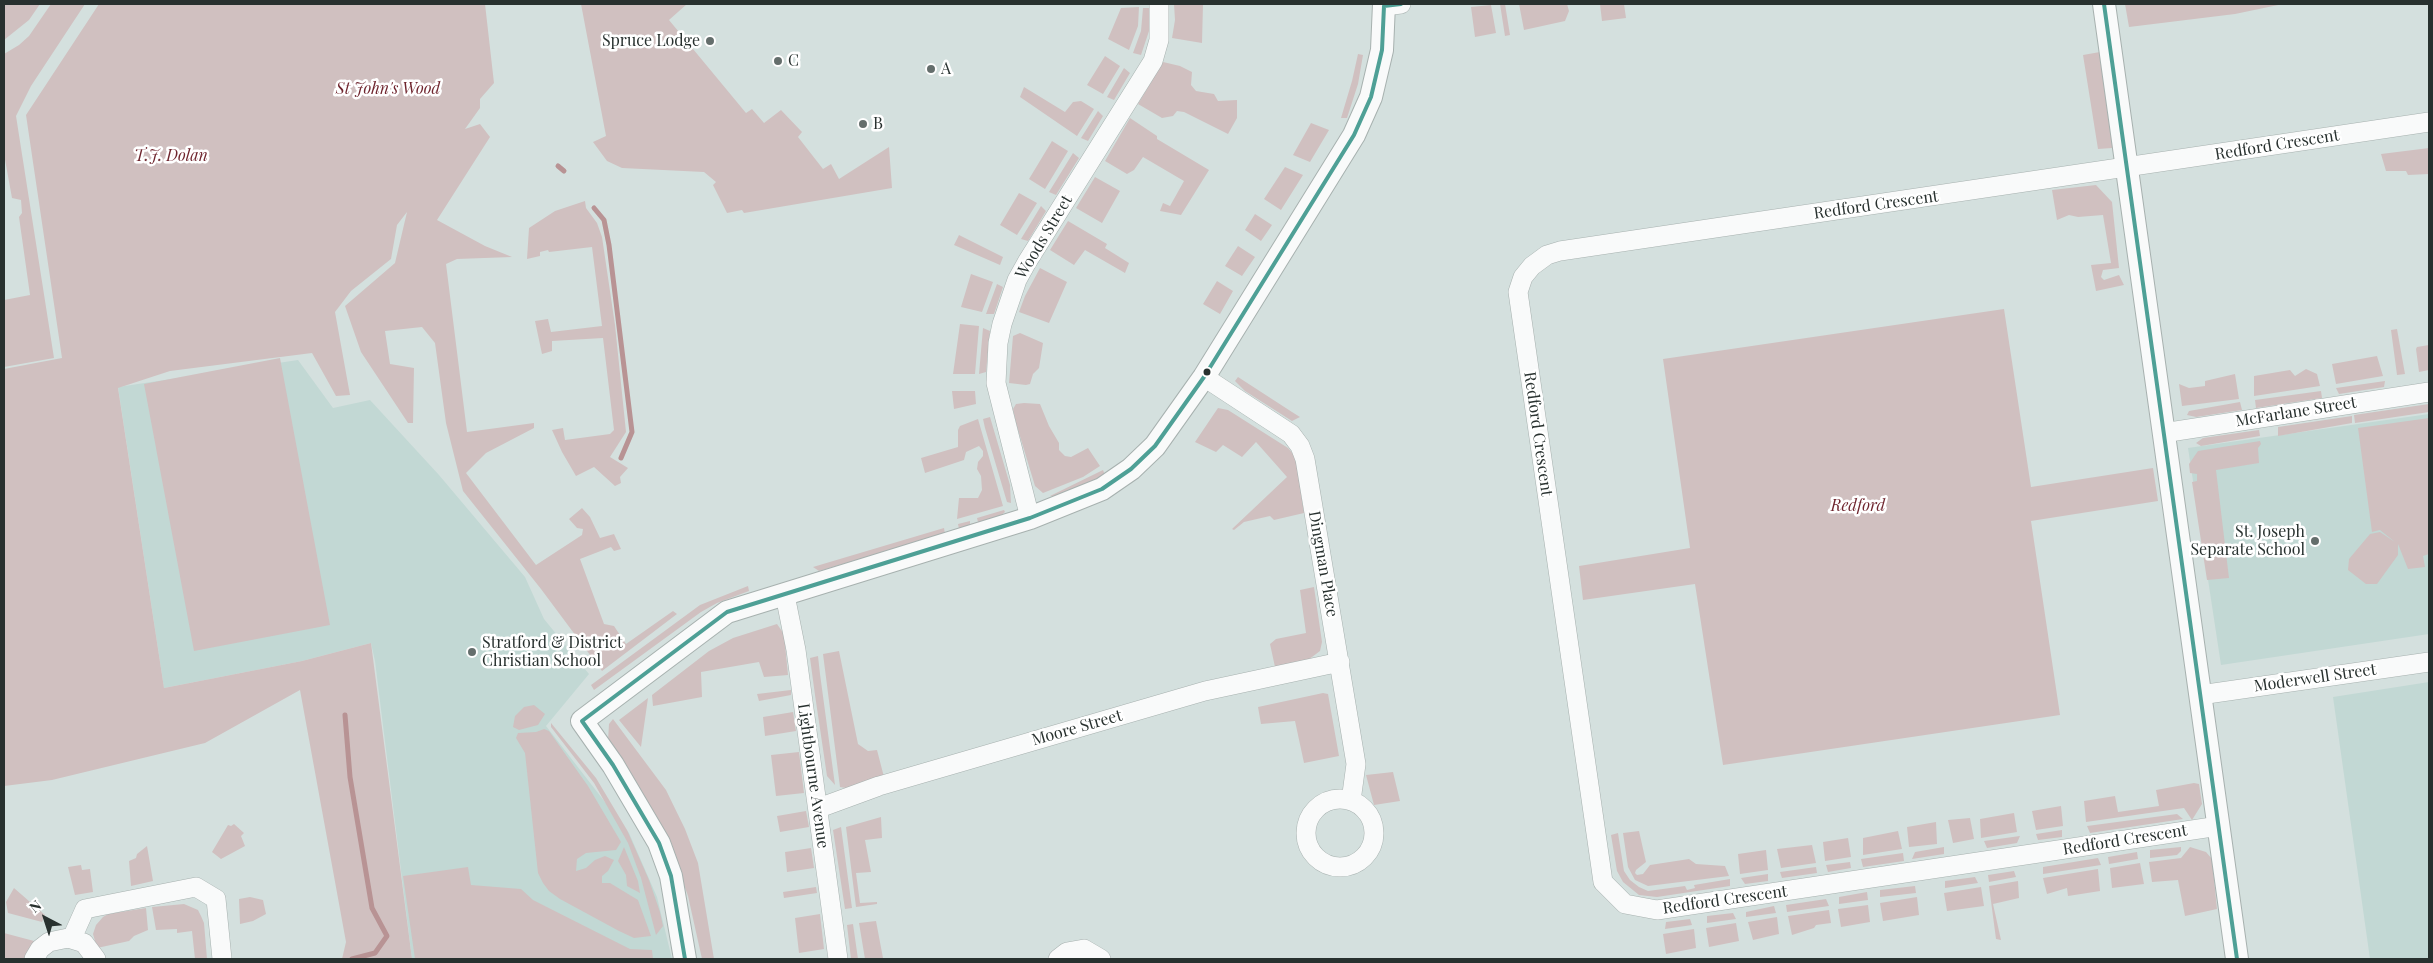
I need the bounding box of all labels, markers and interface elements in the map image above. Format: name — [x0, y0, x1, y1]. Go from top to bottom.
place label: Spruce Lodge — [602, 31, 700, 51]
marker: Spruce Lodge — [704, 35, 716, 47]
place label: C — [788, 51, 799, 71]
marker: C — [772, 55, 784, 67]
place label: A — [941, 59, 951, 79]
marker: A — [925, 63, 937, 75]
park label: St John's Wood — [336, 79, 440, 99]
place label: B — [873, 114, 883, 134]
marker: B — [857, 118, 869, 130]
street label: Redford Crescent — [2213, 126, 2341, 164]
park label: T.J. Dolan — [134, 146, 208, 166]
street label: Redford Crescent — [1812, 187, 1940, 223]
street label: Woods Street — [1011, 192, 1077, 282]
unlabelled marker — [1202, 367, 1212, 377]
street label: Redford Crescent — [1520, 370, 1556, 498]
street label: McFarlane Street — [2234, 393, 2358, 431]
park label: Redford — [1831, 496, 1885, 516]
street label: Dingman Place — [1304, 509, 1342, 619]
place label: St. Joseph Separate School — [2190, 522, 2305, 560]
marker: St. Joseph Separate School — [2309, 535, 2321, 547]
place label: Stratford & District Christian School — [482, 633, 623, 671]
marker: Stratford & District Christian School — [466, 646, 478, 658]
street label: Moderwell Street — [2253, 660, 2377, 696]
street label: Lightbourne Avenue — [793, 702, 833, 850]
street label: Moore Street — [1030, 706, 1124, 750]
street label: Redford Crescent — [2061, 821, 2189, 859]
street label: Redford Crescent — [1661, 882, 1789, 918]
north arrow — [20, 893, 70, 943]
text: N — [25, 896, 45, 917]

